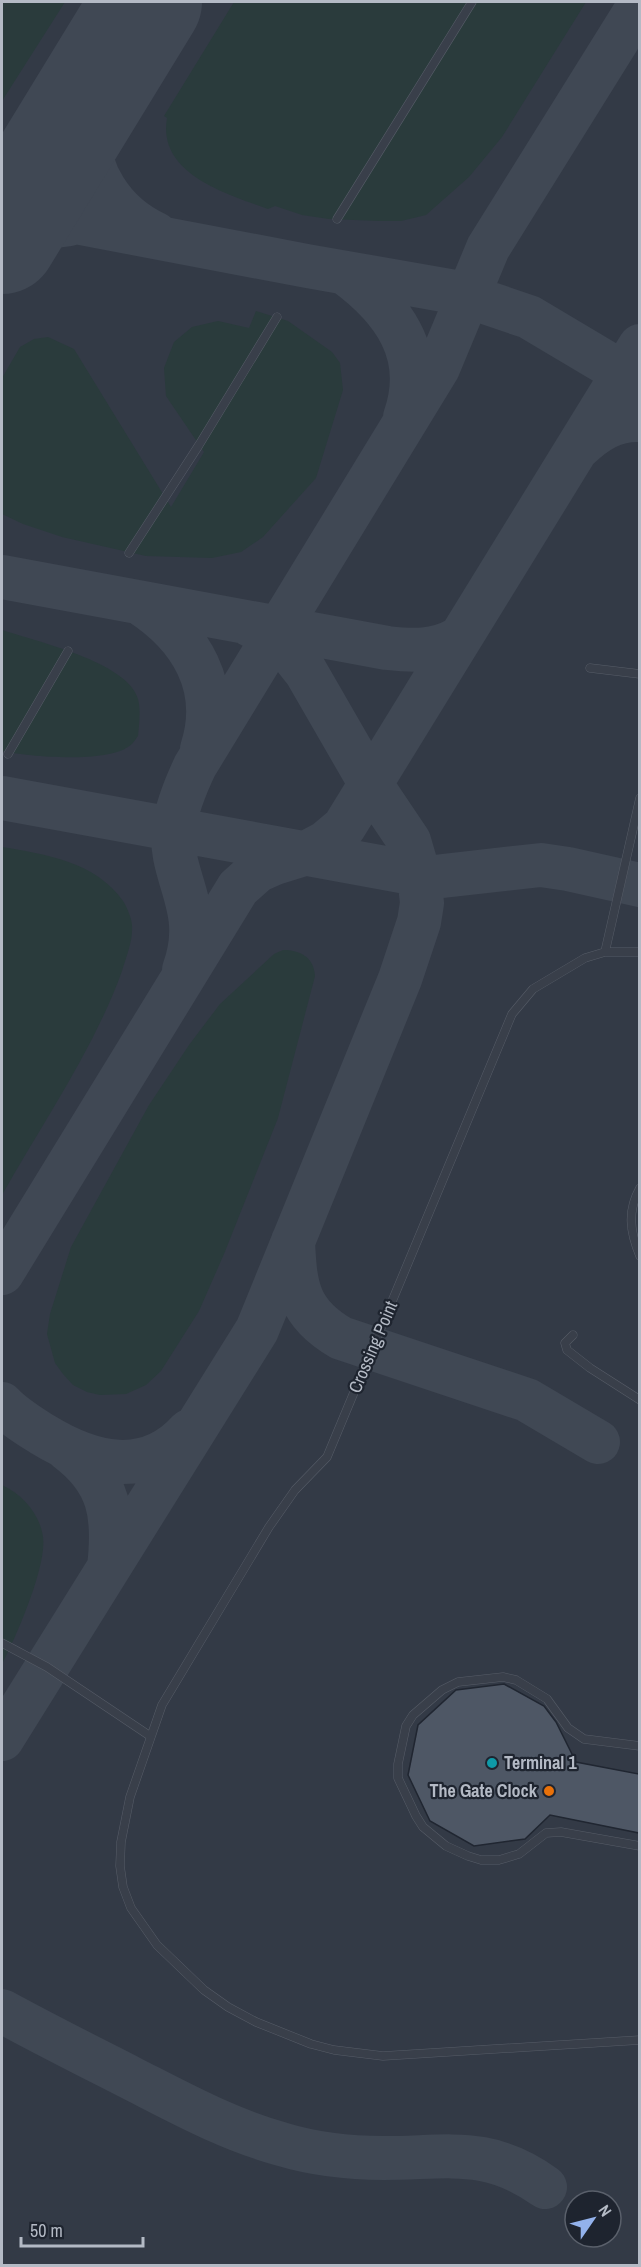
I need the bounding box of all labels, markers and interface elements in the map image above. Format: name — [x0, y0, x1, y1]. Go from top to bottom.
street label: Crossing Point — [342, 1297, 403, 1397]
place label: Terminal 1 — [504, 1750, 578, 1775]
marker: Terminal 1 — [485, 1756, 499, 1770]
place label: The Gate Clock — [430, 1778, 538, 1803]
marker: The Gate Clock — [542, 1784, 556, 1798]
north arrow — [563, 2189, 623, 2249]
text: N — [594, 2200, 617, 2221]
scale bar — [21, 2210, 142, 2248]
text: 50 m — [30, 2218, 63, 2243]

